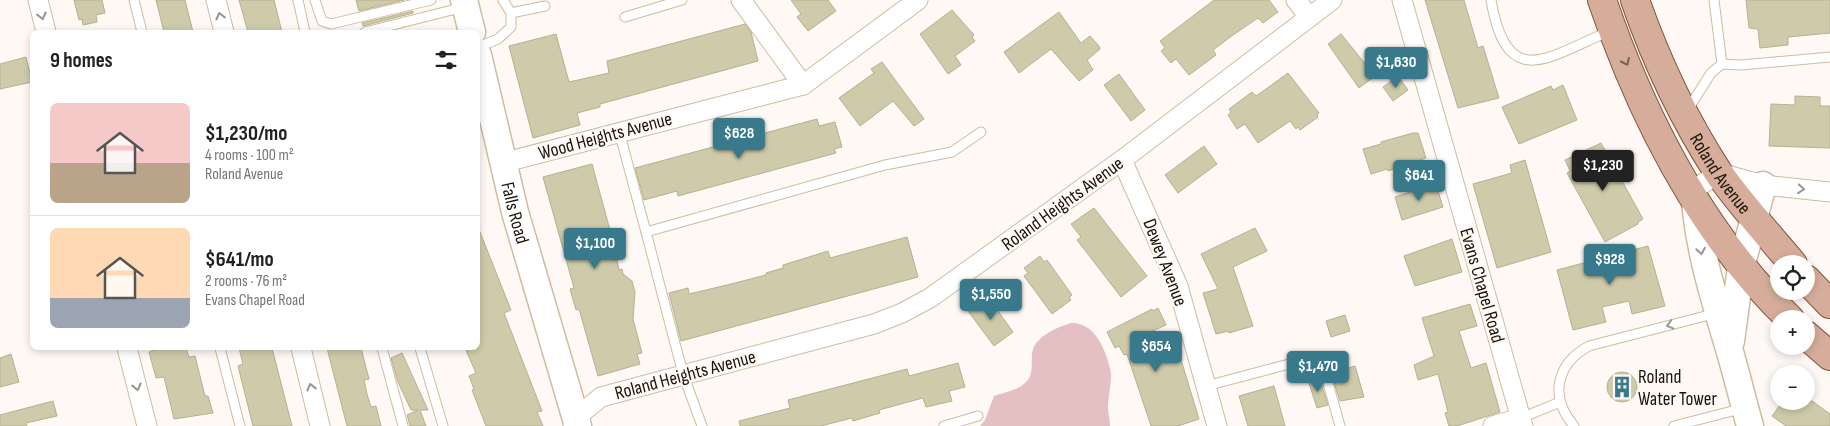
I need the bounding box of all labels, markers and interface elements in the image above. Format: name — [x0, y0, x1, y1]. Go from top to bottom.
one-way arrow — [36, 12, 47, 21]
one-way arrow — [215, 12, 226, 21]
icon: filters — [432, 46, 460, 74]
pin: $1,630 — [1355, 46, 1437, 89]
text: 9 homes — [50, 48, 113, 73]
text: $1,630 — [1376, 53, 1416, 72]
one-way arrow — [1619, 57, 1630, 66]
street label: Wood Heights Avenue — [536, 108, 675, 165]
pin: $628 — [709, 118, 769, 160]
text: $1,230/mo — [205, 121, 287, 146]
icon: home — [90, 123, 150, 183]
text: $628 — [724, 124, 754, 143]
street label: Roland Avenue — [1684, 129, 1756, 219]
text: 4 rooms · 100 m² — [205, 146, 294, 165]
pin: $1,230 — [1562, 150, 1644, 192]
street label: Roland Heights Avenue — [997, 152, 1128, 256]
text: $1,230 — [1583, 156, 1623, 175]
pin: $641 — [1389, 160, 1449, 202]
text: Roland Avenue — [205, 165, 283, 184]
text: $641 — [1404, 166, 1434, 185]
street label: Falls Road — [495, 180, 534, 246]
one-way arrow — [1797, 183, 1805, 194]
street label: Dewey Avenue — [1137, 216, 1192, 310]
street label: Evans Chapel Road — [1454, 225, 1509, 346]
pin: $1,100 — [554, 228, 636, 270]
text: $1,100 — [575, 234, 615, 253]
pin: $928 — [1580, 244, 1640, 286]
one-way arrow — [1696, 246, 1706, 255]
text: $641/mo — [205, 247, 274, 272]
icon: home — [90, 248, 150, 308]
text: $928 — [1595, 250, 1625, 269]
map controls — [1770, 255, 1815, 410]
button: locate — [1770, 255, 1815, 300]
text: 2 rooms · 76 m² — [205, 272, 287, 291]
pin: $1,550 — [950, 278, 1032, 321]
text: $1,550 — [971, 285, 1011, 304]
text: Evans Chapel Road — [205, 291, 305, 310]
button: + — [1770, 310, 1815, 355]
one-way arrow — [1666, 319, 1675, 330]
pin: $654 — [1126, 330, 1186, 373]
text: $654 — [1141, 337, 1171, 356]
street label: Roland Heights Avenue — [612, 346, 758, 405]
pin: $1,470 — [1277, 350, 1359, 393]
text: $1,470 — [1298, 357, 1338, 376]
button: − — [1770, 365, 1815, 410]
place label: Roland Water Tower — [1638, 366, 1717, 411]
building icon: Roland Water Tower — [1609, 374, 1635, 400]
one-way arrow — [131, 382, 142, 391]
one-way arrow — [306, 383, 316, 391]

